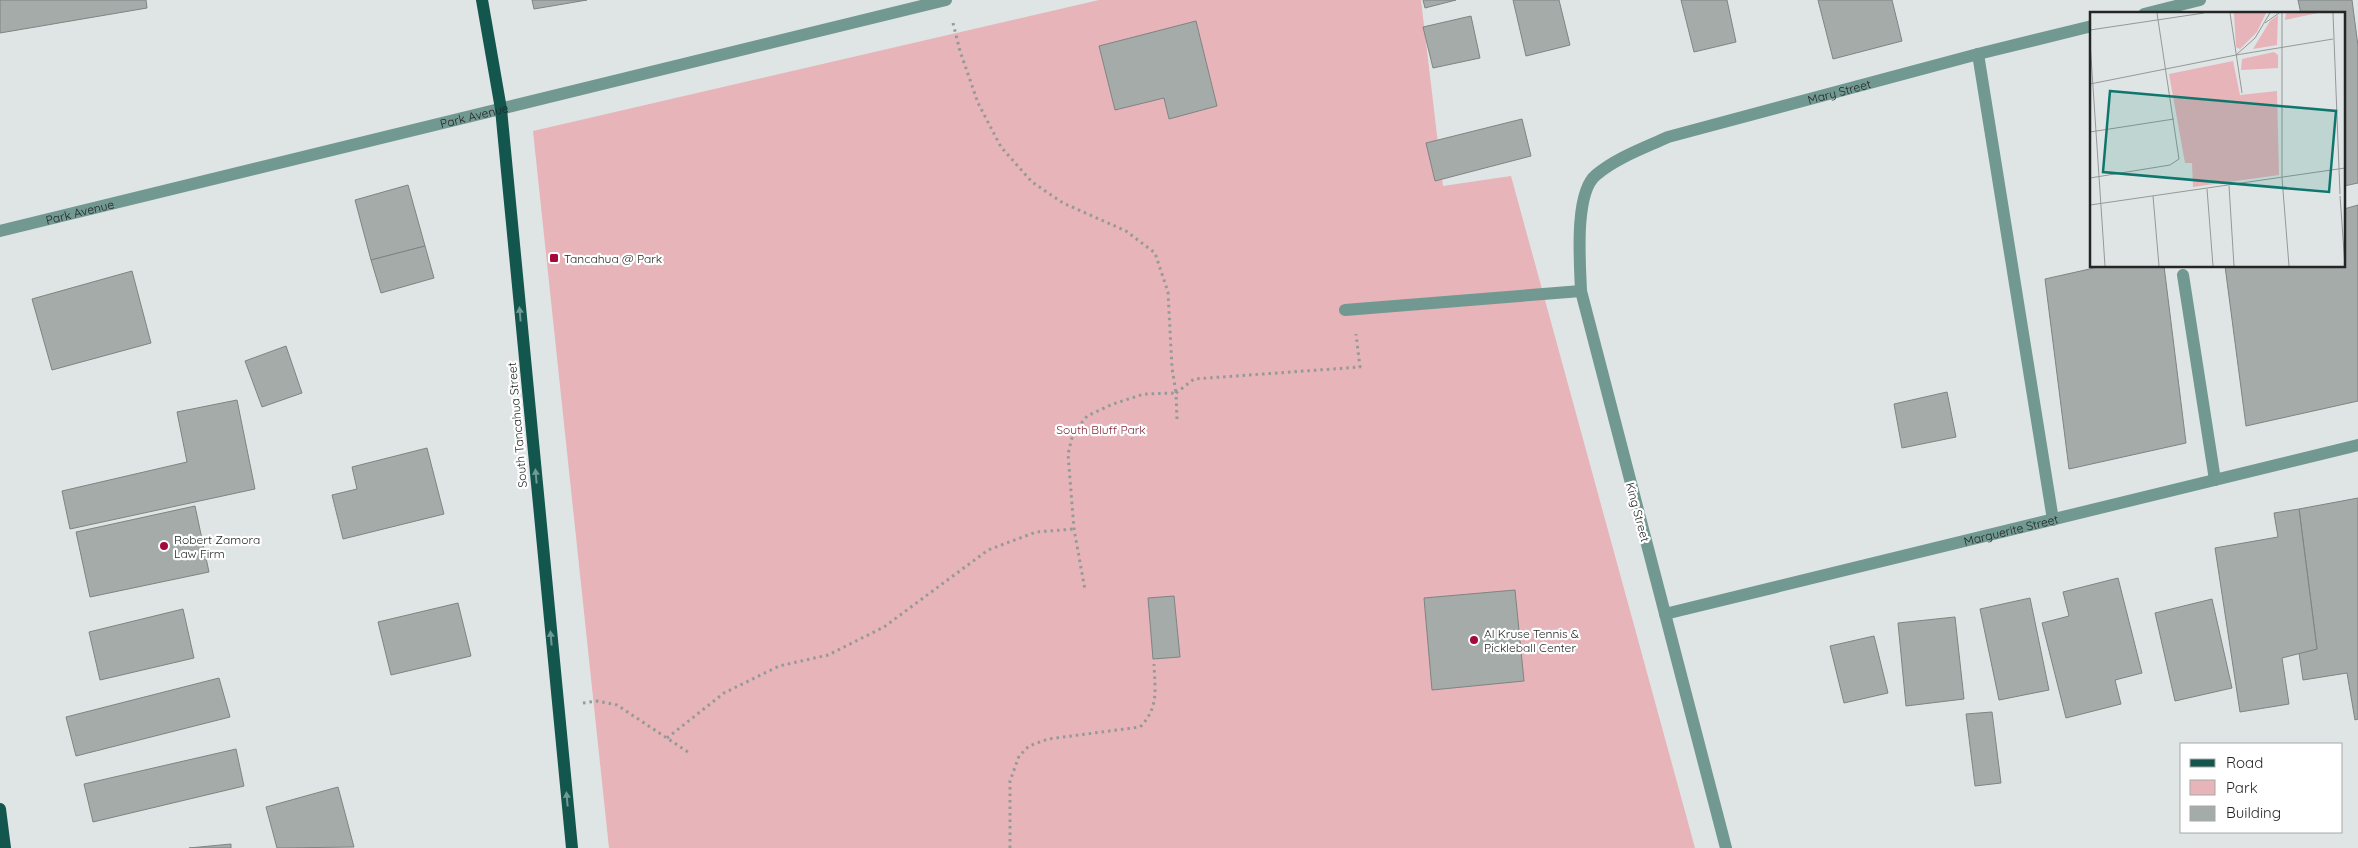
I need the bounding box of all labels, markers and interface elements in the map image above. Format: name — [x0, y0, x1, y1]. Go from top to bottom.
inset map — [2090, 12, 2346, 268]
street label: Mary Street — [1806, 76, 1872, 107]
street label: Park Avenue — [438, 100, 510, 131]
street label: Park Avenue — [44, 196, 116, 227]
place label: Tancahua @ Park — [564, 251, 662, 266]
marker: Tancahua @ Park — [548, 252, 560, 264]
one-way arrow — [516, 306, 524, 322]
street label: South Tancahua Street — [504, 362, 530, 488]
park label: South Bluff Park — [1056, 422, 1146, 437]
one-way arrow — [532, 468, 540, 484]
street label: King Street — [1623, 481, 1653, 543]
street label: Marguerite Street — [1962, 511, 2060, 548]
place label: Robert Zamora Law Firm — [174, 532, 260, 561]
marker: Robert Zamora Law Firm — [158, 540, 170, 552]
place label: Al Kruse Tennis & Pickleball Center — [1484, 626, 1579, 655]
one-way arrow — [547, 629, 555, 645]
marker: Al Kruse Tennis & Pickleball Center — [1468, 634, 1480, 646]
legend — [2180, 743, 2343, 833]
text: Road — [2226, 753, 2263, 772]
text: Park — [2226, 778, 2258, 797]
one-way arrow — [563, 791, 571, 807]
text: Building — [2226, 803, 2281, 822]

